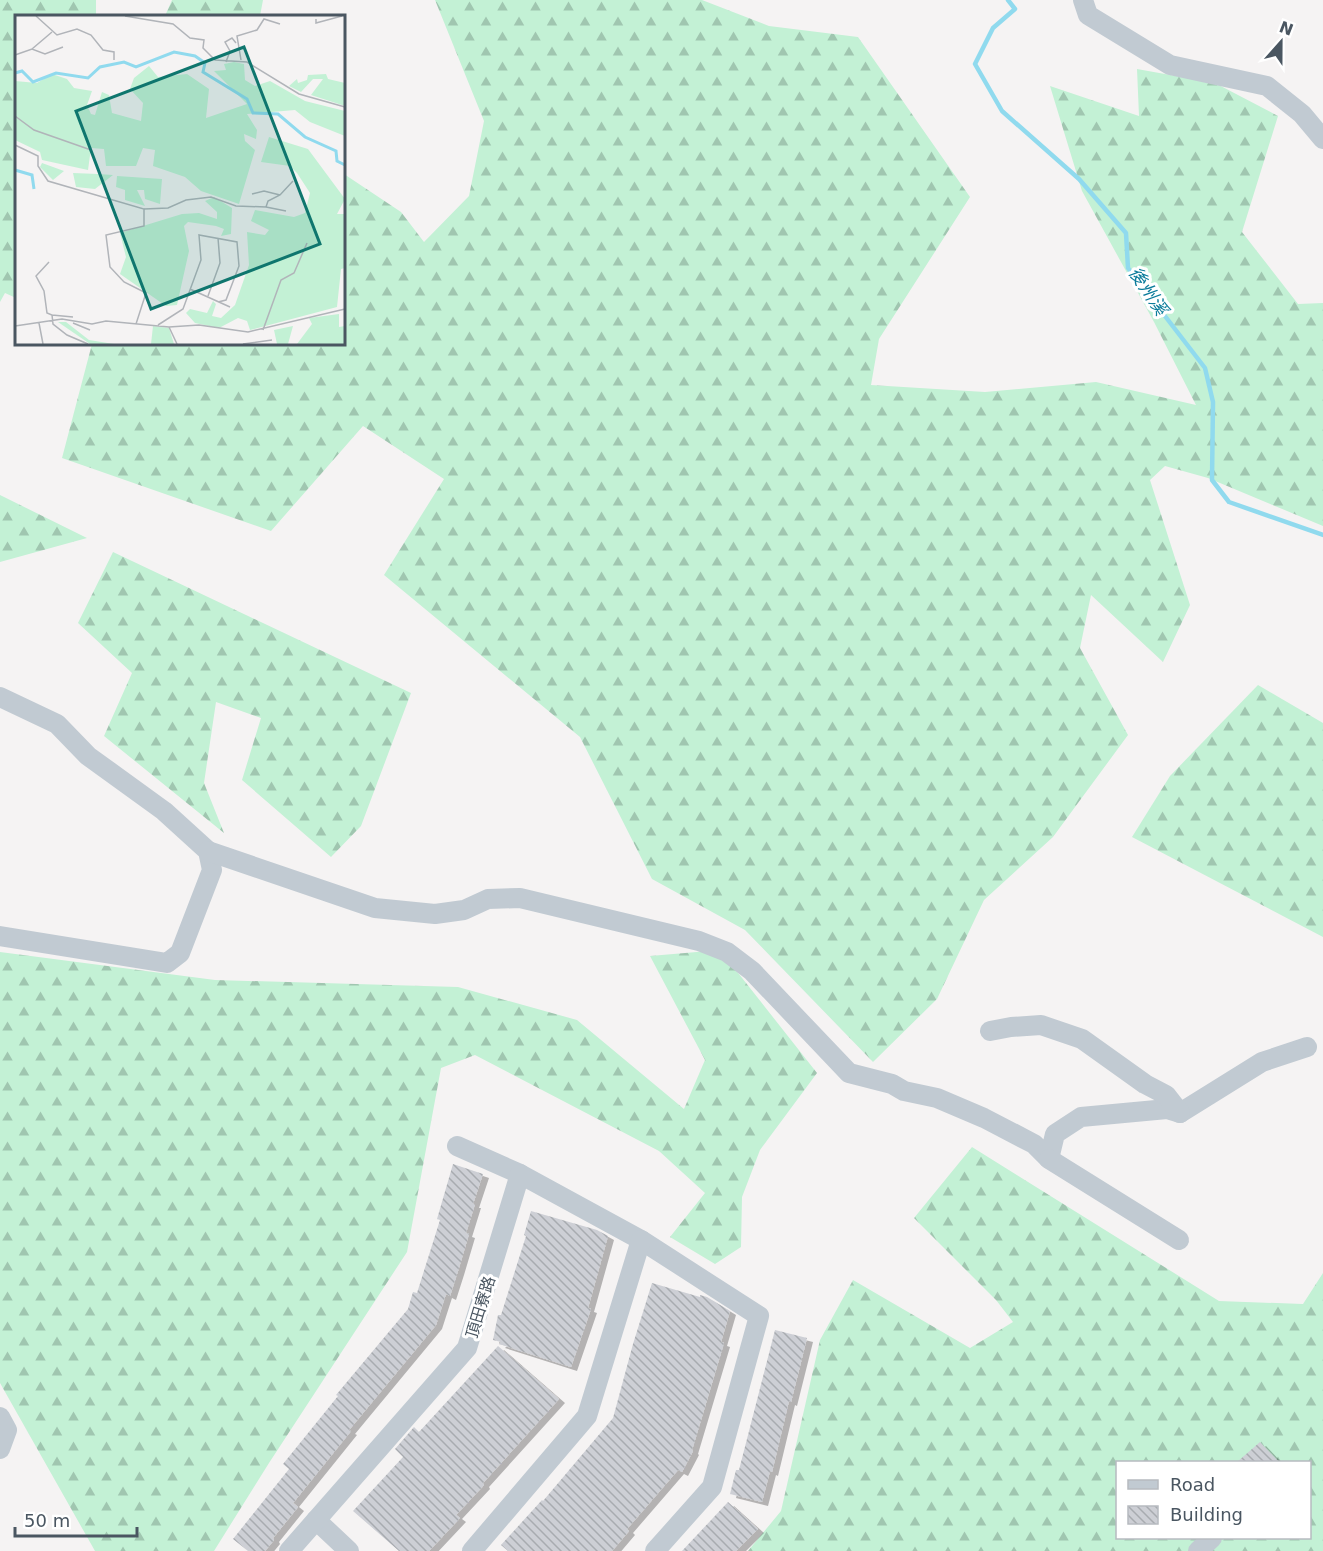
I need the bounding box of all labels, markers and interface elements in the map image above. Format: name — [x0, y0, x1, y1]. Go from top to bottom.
north arrow — [1251, 12, 1311, 72]
inset map — [15, 15, 345, 345]
text: N — [1277, 17, 1296, 40]
water label: 後州溪 — [1125, 262, 1174, 321]
street label: 頂田寮路 — [462, 1274, 499, 1341]
legend — [1116, 1461, 1311, 1539]
text: Road — [1170, 1474, 1215, 1495]
scale bar — [15, 1500, 136, 1538]
text: Building — [1170, 1504, 1243, 1525]
text: 50 m — [24, 1510, 70, 1531]

